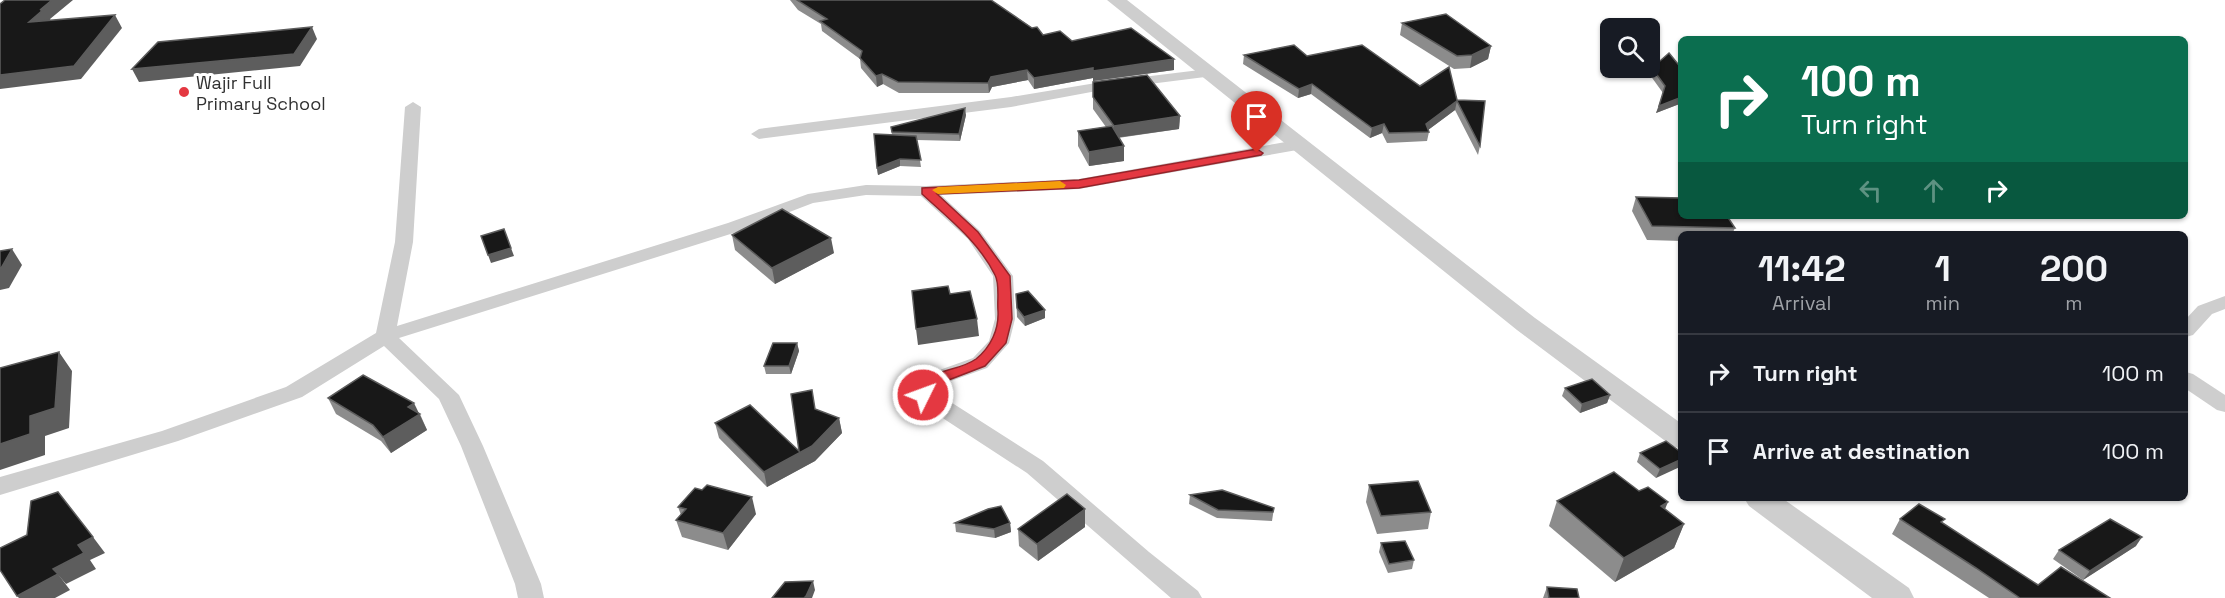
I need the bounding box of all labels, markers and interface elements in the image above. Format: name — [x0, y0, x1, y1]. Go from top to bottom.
map controls — [1600, 18, 1660, 78]
button: search — [1600, 18, 1660, 78]
text: 100 m — [1801, 55, 1921, 108]
icon: right — [1702, 60, 1780, 138]
place label: Wajir Full Primary School — [196, 71, 326, 115]
marker: Wajir Full Primary School — [177, 85, 191, 99]
pin — [1231, 91, 1282, 153]
icon: arrive — [1240, 100, 1273, 133]
text: Turn right — [1801, 107, 1928, 142]
icon: left — [1854, 174, 1887, 207]
icon: ahead — [1917, 174, 1950, 207]
icon: right — [1980, 174, 2013, 207]
text: 11:42 — [1758, 246, 1846, 292]
text: 1 — [1935, 246, 1951, 292]
text: 200 — [2040, 246, 2108, 292]
text: Arrival — [1772, 290, 1832, 316]
text: min — [1926, 290, 1960, 316]
text: m — [2065, 290, 2083, 316]
icon: right — [1702, 357, 1735, 390]
text: Turn right — [1753, 359, 1858, 387]
text: 100 m — [2102, 359, 2164, 387]
position arrow — [891, 363, 955, 427]
icon: arrive — [1702, 435, 1735, 468]
text: Arrive at destination — [1753, 437, 1970, 465]
text: 100 m — [2102, 437, 2164, 465]

